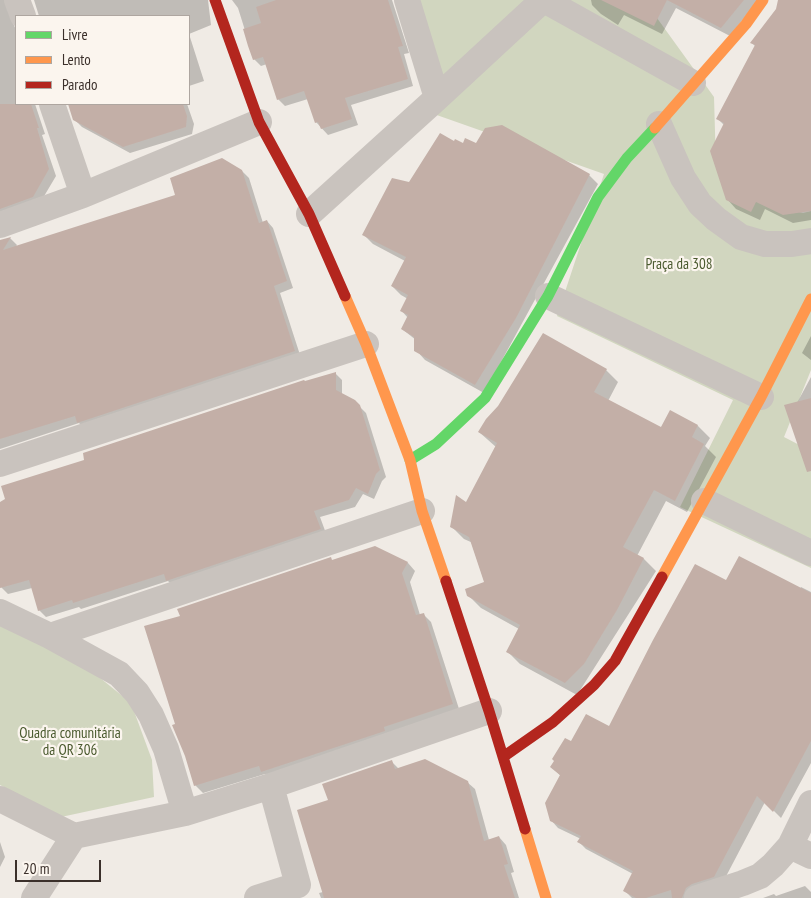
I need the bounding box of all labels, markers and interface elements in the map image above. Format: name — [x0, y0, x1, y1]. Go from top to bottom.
legend — [15, 15, 190, 105]
text: Livre — [62, 25, 88, 44]
text: Lento — [62, 50, 91, 69]
text: Parado — [62, 75, 97, 94]
park label: Praça da 308 — [646, 256, 712, 274]
park label: Quadra comunitária da QR 306 — [19, 725, 121, 760]
scale bar — [18, 850, 104, 882]
text: 20 m — [23, 859, 49, 878]

